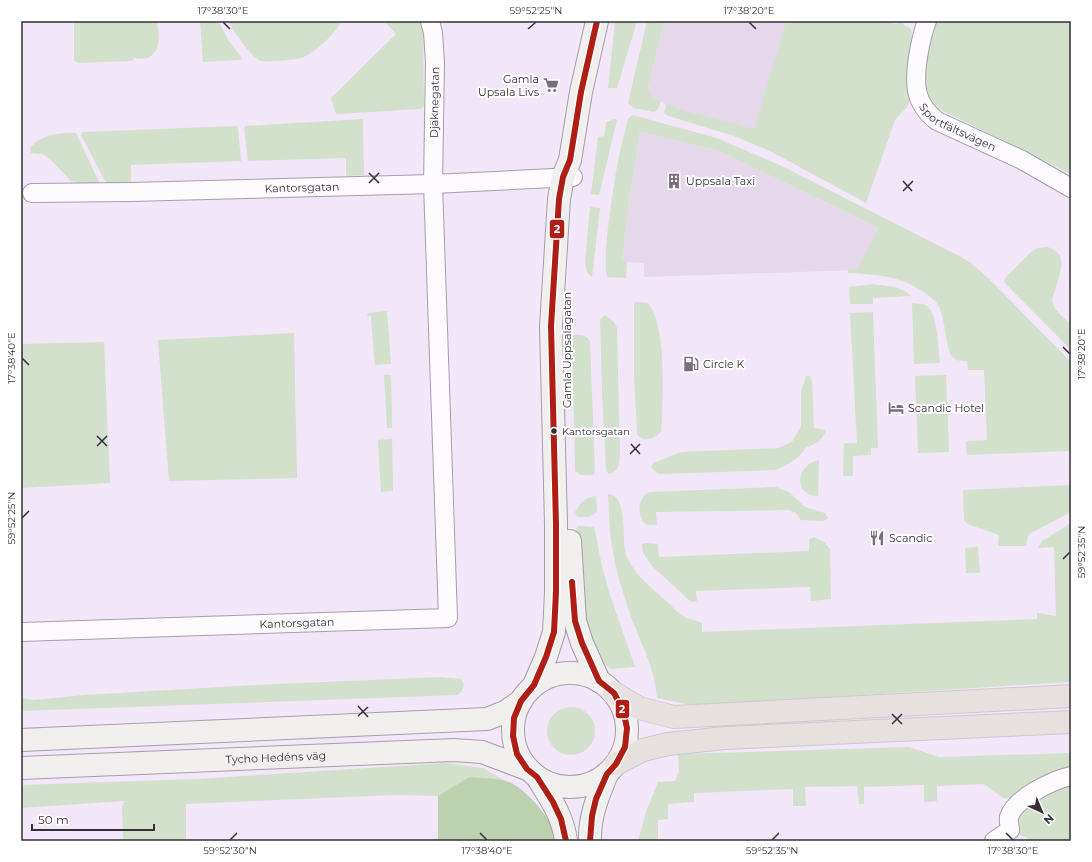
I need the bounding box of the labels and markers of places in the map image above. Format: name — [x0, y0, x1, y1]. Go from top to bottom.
place label: Gamla Upsala Livs — [478, 72, 540, 99]
supermarket icon: Gamla Upsala Livs — [542, 76, 560, 94]
building icon: Uppsala Taxi — [665, 172, 683, 190]
place label: Uppsala Taxi — [686, 174, 755, 188]
fuel station icon: Circle K — [682, 355, 700, 373]
place label: Circle K — [703, 357, 745, 371]
hotel icon: Scandic Hotel — [887, 399, 905, 417]
place label: Scandic Hotel — [908, 401, 984, 415]
place label: Kantorsgatan — [562, 425, 630, 438]
marker: Kantorsgatan — [549, 426, 559, 436]
restaurant icon: Scandic — [868, 529, 886, 547]
place label: Scandic — [889, 531, 933, 545]

